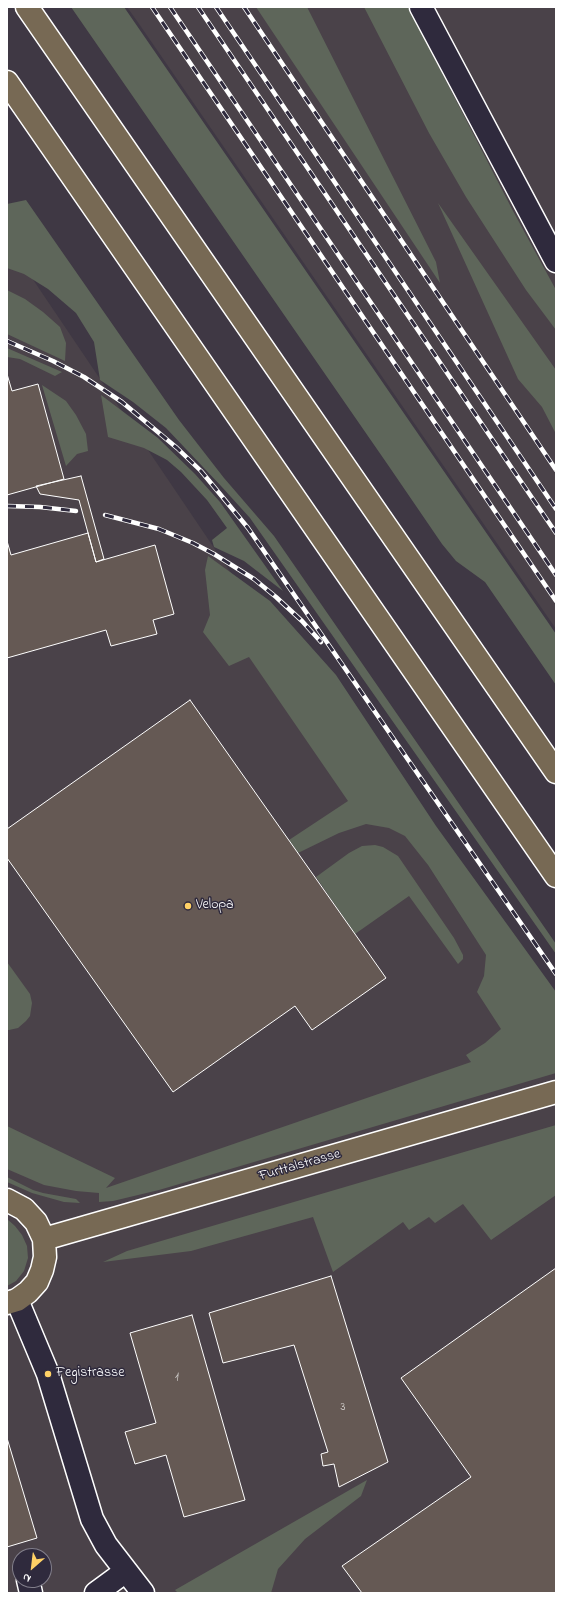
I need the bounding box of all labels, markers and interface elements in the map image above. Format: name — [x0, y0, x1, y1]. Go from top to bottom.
place label: Velopa — [196, 898, 234, 914]
marker: Velopa — [183, 901, 193, 911]
street label: Furttalstrasse — [257, 1146, 343, 1186]
place label: Fegistrasse — [56, 1366, 124, 1382]
marker: Fegistrasse — [43, 1369, 53, 1379]
house number: 1 — [175, 1371, 179, 1385]
house number: 3 — [341, 1401, 345, 1415]
north arrow — [12, 1548, 52, 1588]
text: N — [20, 1569, 34, 1587]

